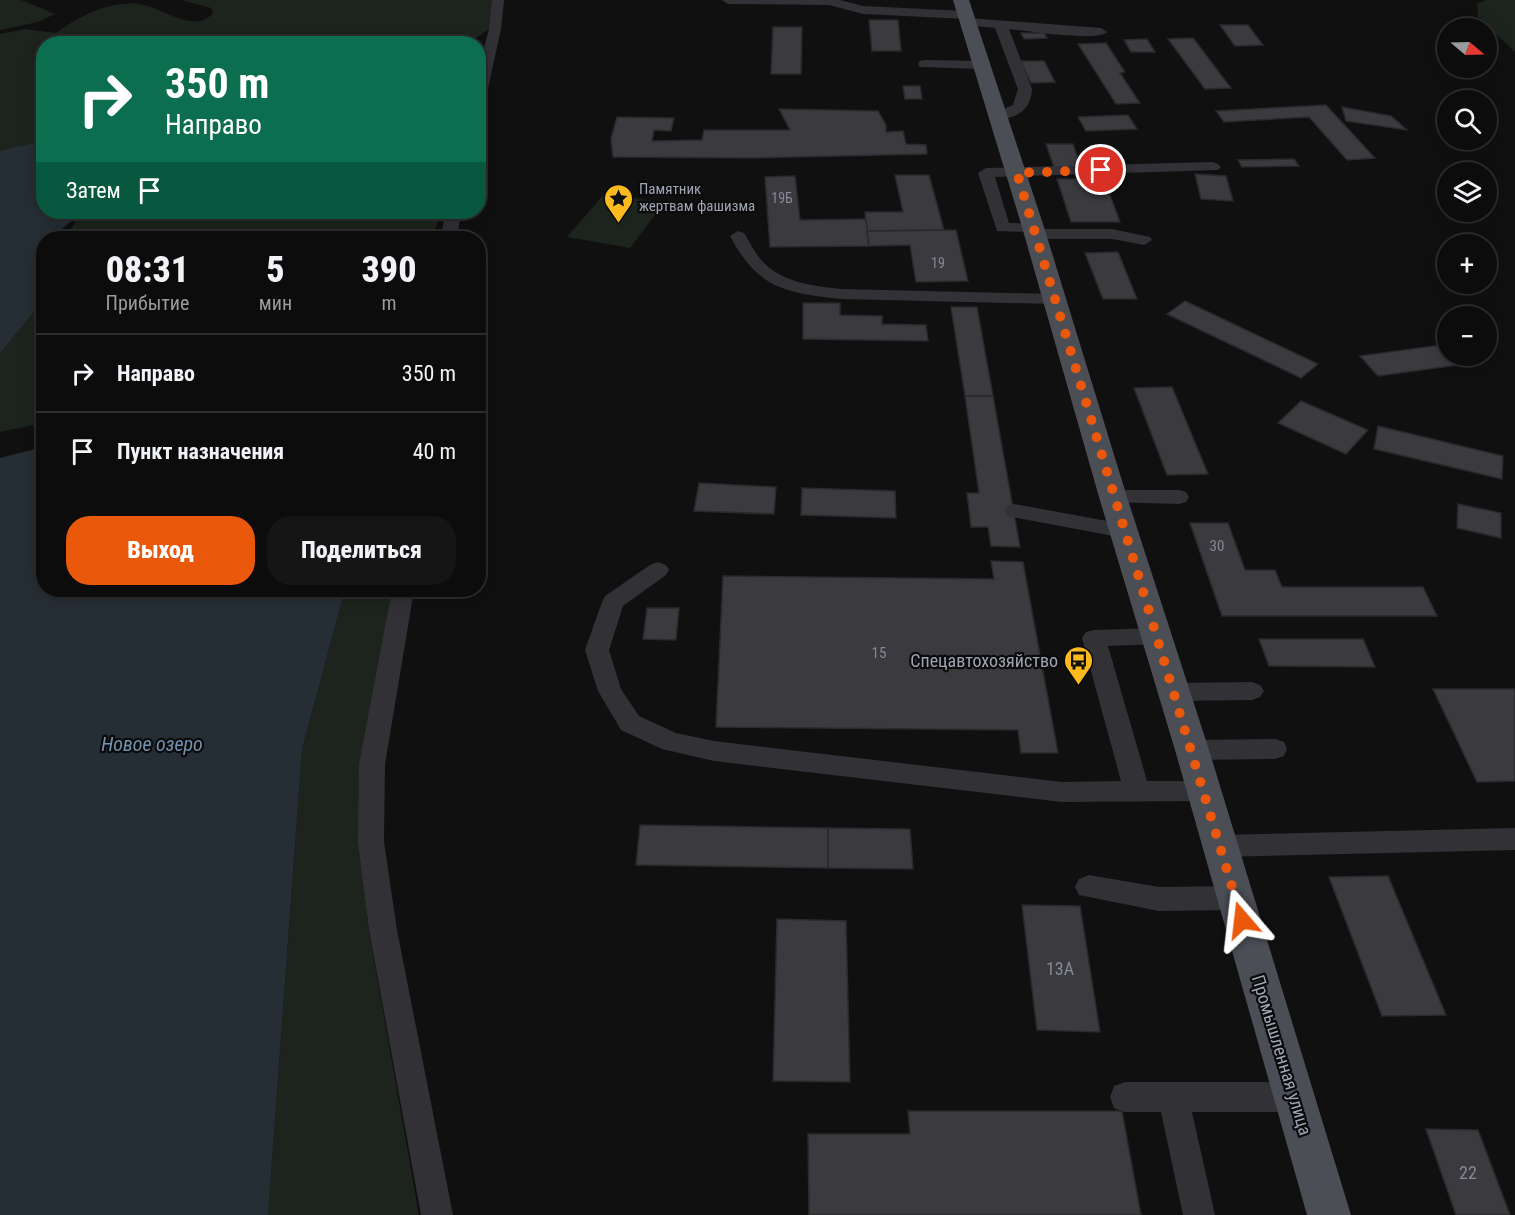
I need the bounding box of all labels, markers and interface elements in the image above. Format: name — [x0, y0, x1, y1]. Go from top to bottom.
north arrow — [1437, 18, 1497, 78]
map controls — [1437, 18, 1497, 366]
text: 350 m — [165, 59, 270, 108]
icon: right — [66, 60, 144, 138]
button: search — [1437, 90, 1497, 150]
text: Направо — [165, 109, 262, 141]
pin — [1075, 144, 1126, 195]
icon: arrive — [1084, 153, 1117, 186]
button: layers — [1437, 162, 1497, 222]
icon: arrive — [133, 174, 166, 207]
text: Затем — [66, 178, 121, 203]
place label: Памятник жертвам фашизма — [639, 180, 755, 215]
place icon: Памятник жертвам фашизма — [602, 182, 634, 224]
house number: 19Б — [771, 190, 793, 206]
button: + — [1437, 234, 1497, 294]
text: 08:31 — [106, 249, 189, 291]
text: 5 — [266, 249, 285, 291]
text: 390 — [362, 249, 416, 291]
house number: 19 — [931, 255, 945, 271]
text: Прибытие — [105, 291, 189, 315]
text: мин — [259, 291, 292, 315]
text: m — [381, 291, 397, 315]
button: − — [1437, 306, 1497, 366]
icon: right — [66, 357, 99, 390]
text: Направо — [117, 361, 195, 386]
text: 350 m — [402, 361, 456, 386]
icon: arrive — [66, 435, 99, 468]
text: Пункт назначения — [117, 439, 284, 464]
text: 40 m — [413, 439, 456, 464]
button: Выход — [66, 516, 255, 585]
button: Поделиться — [267, 516, 456, 585]
house number: 30 — [1210, 537, 1224, 555]
house number: 15 — [872, 644, 886, 662]
bus stop icon: Спецавтохозяйство — [1063, 644, 1095, 686]
place label: Спецавтохозяйство — [910, 650, 1058, 671]
water label: Новое озеро — [101, 732, 203, 756]
position arrow — [1210, 888, 1274, 952]
house number: 13А — [1046, 958, 1075, 979]
street label: Промышленная улица — [1248, 972, 1316, 1138]
house number: 22 — [1459, 1162, 1477, 1183]

